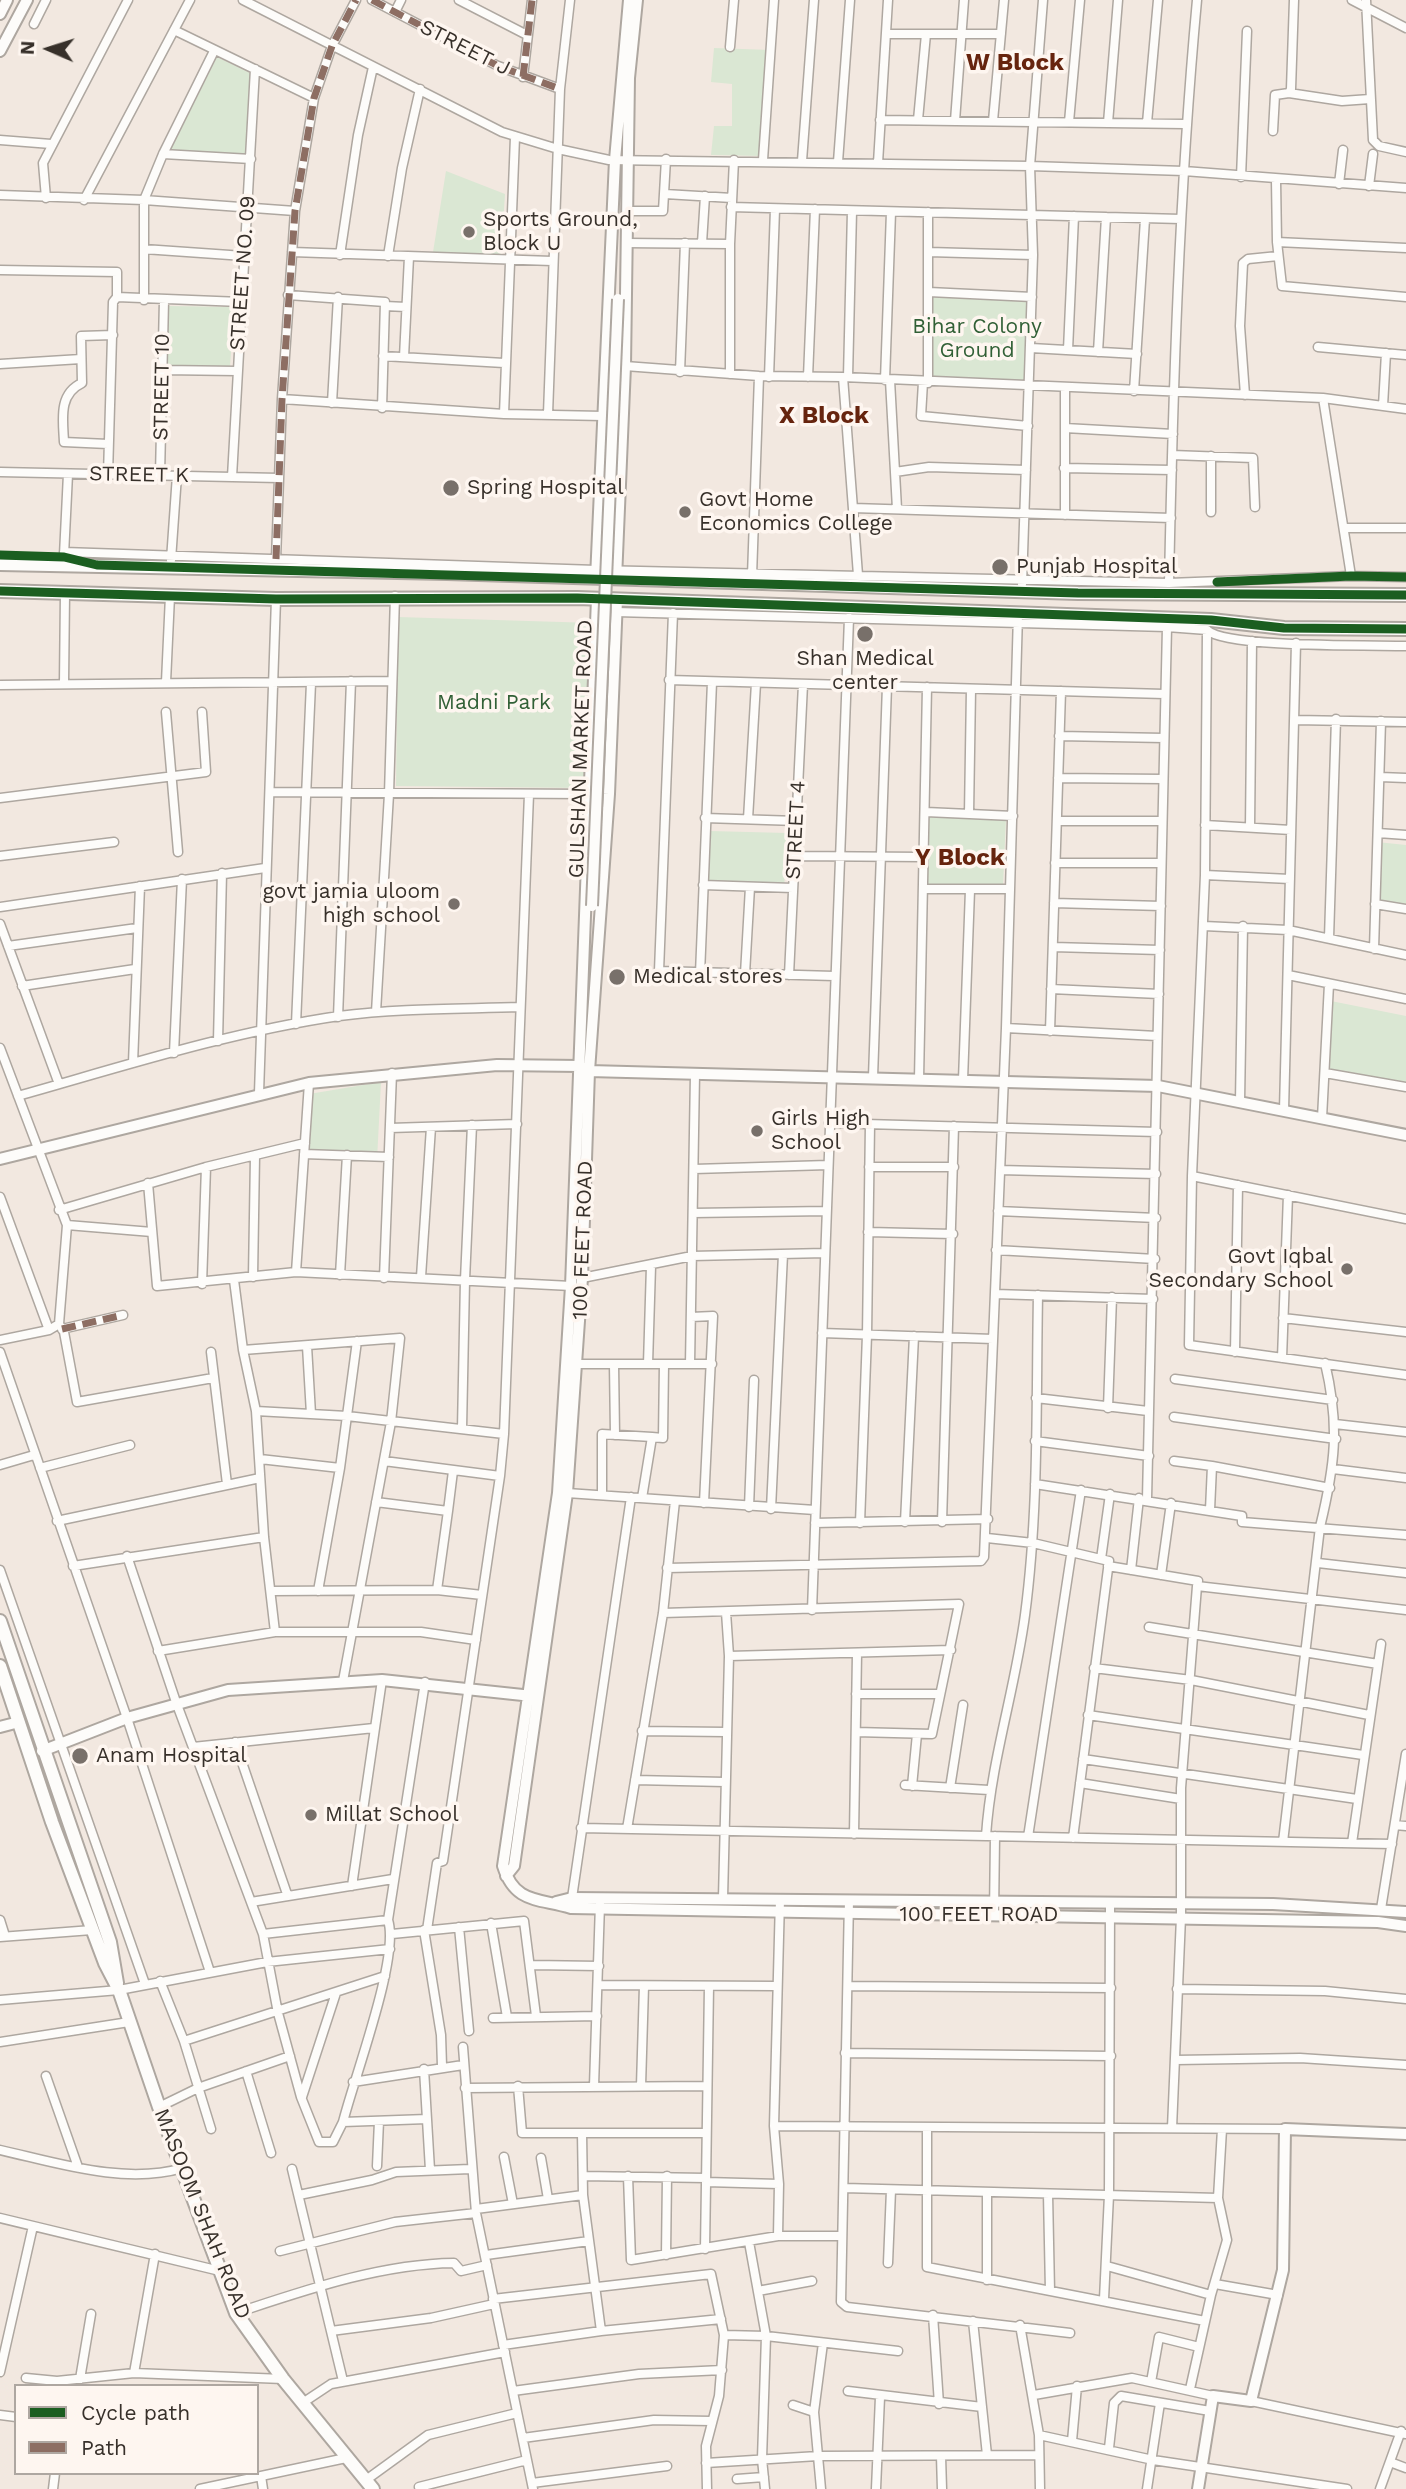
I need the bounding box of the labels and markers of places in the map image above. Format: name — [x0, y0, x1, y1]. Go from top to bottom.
place label: Sports Ground, Block U — [483, 207, 638, 257]
marker: Sports Ground, Block U — [461, 224, 477, 240]
place label: Spring Hospital — [467, 475, 624, 501]
marker: Spring Hospital — [441, 478, 461, 498]
place label: Govt Home Economics College — [699, 487, 893, 537]
marker: Govt Home Economics College — [677, 504, 693, 520]
place label: Punjab Hospital — [1016, 554, 1177, 580]
marker: Punjab Hospital — [990, 557, 1010, 577]
marker: Shan Medical center — [855, 624, 875, 644]
place label: Shan Medical center — [796, 646, 934, 696]
place label: govt jamia uloom high school — [263, 879, 440, 929]
marker: govt jamia uloom high school — [446, 896, 462, 912]
place label: Medical stores — [633, 964, 783, 990]
marker: Medical stores — [607, 967, 627, 987]
place label: Girls High School — [771, 1106, 870, 1156]
marker: Girls High School — [749, 1123, 765, 1139]
place label: Govt Iqbal Secondary School — [1149, 1244, 1333, 1294]
marker: Govt Iqbal Secondary School — [1339, 1261, 1355, 1277]
place label: Anam Hospital — [96, 1743, 247, 1769]
marker: Anam Hospital — [70, 1746, 90, 1766]
place label: Millat School — [325, 1802, 459, 1828]
marker: Millat School — [303, 1807, 319, 1823]

